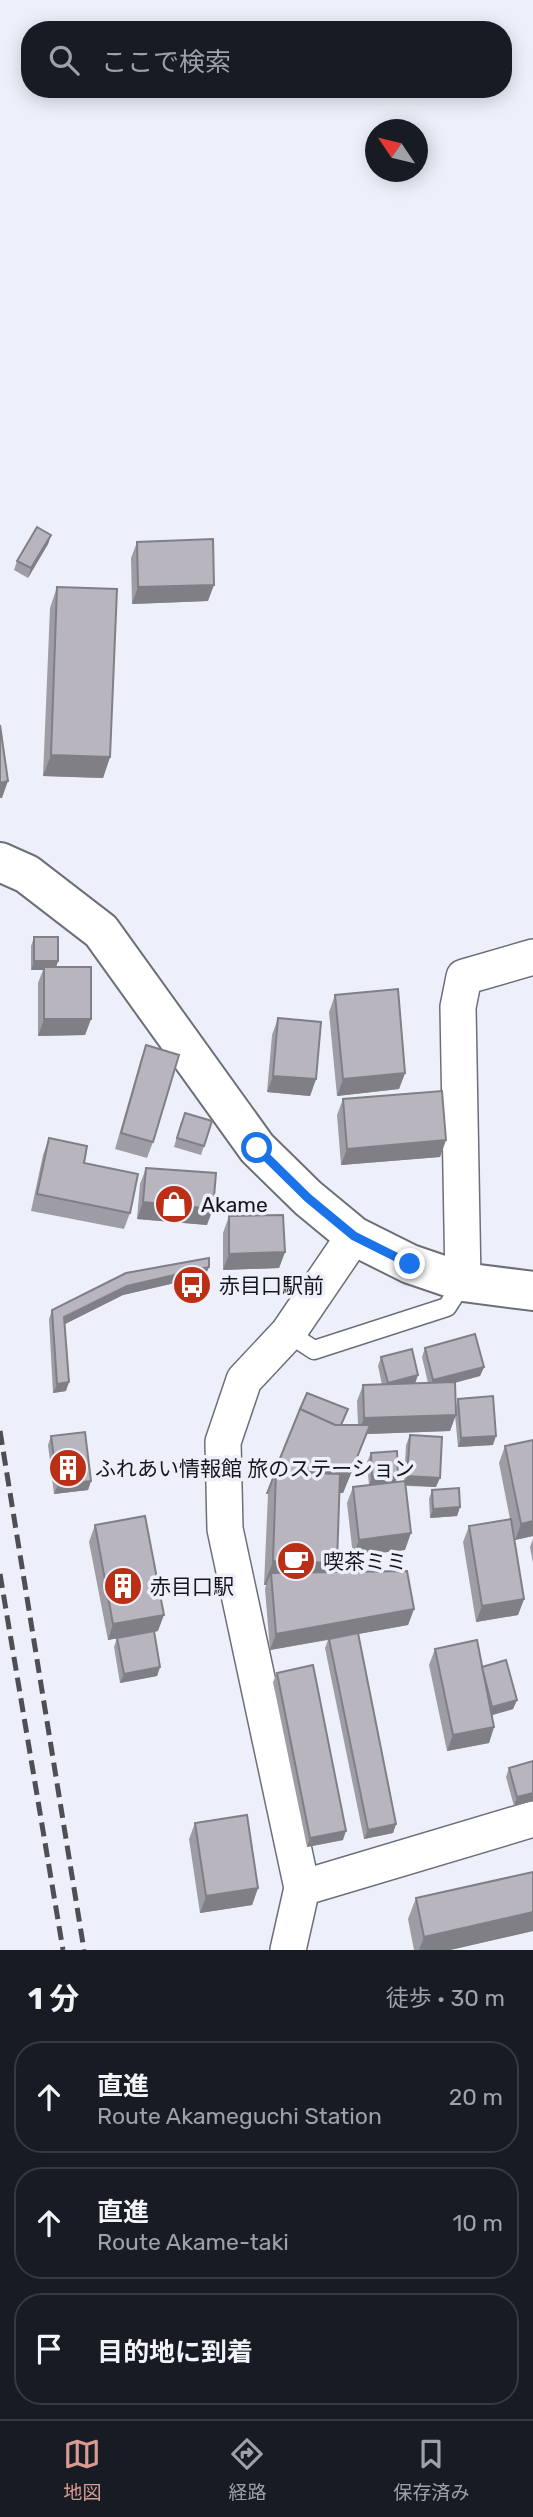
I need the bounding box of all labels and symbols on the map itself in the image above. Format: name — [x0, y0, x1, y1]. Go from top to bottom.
north arrow — [365, 119, 428, 182]
route start — [241, 1132, 272, 1163]
shop icon: Akame — [153, 1183, 195, 1225]
place label: Akame — [201, 1192, 268, 1217]
route end — [394, 1248, 425, 1279]
bus stop icon: 赤目口駅前 — [171, 1264, 213, 1306]
place label: 赤目口駅前 — [219, 1273, 324, 1298]
building icon: ふれあい情報館 旅のステーション — [47, 1447, 89, 1489]
place label: ふれあい情報館 旅のステーション — [95, 1456, 415, 1481]
cafe icon: 喫茶ミミ — [275, 1540, 317, 1582]
place label: 喫茶ミミ — [323, 1549, 407, 1574]
building icon: 赤目口駅 — [102, 1565, 144, 1607]
place label: 赤目口駅 — [150, 1574, 234, 1599]

